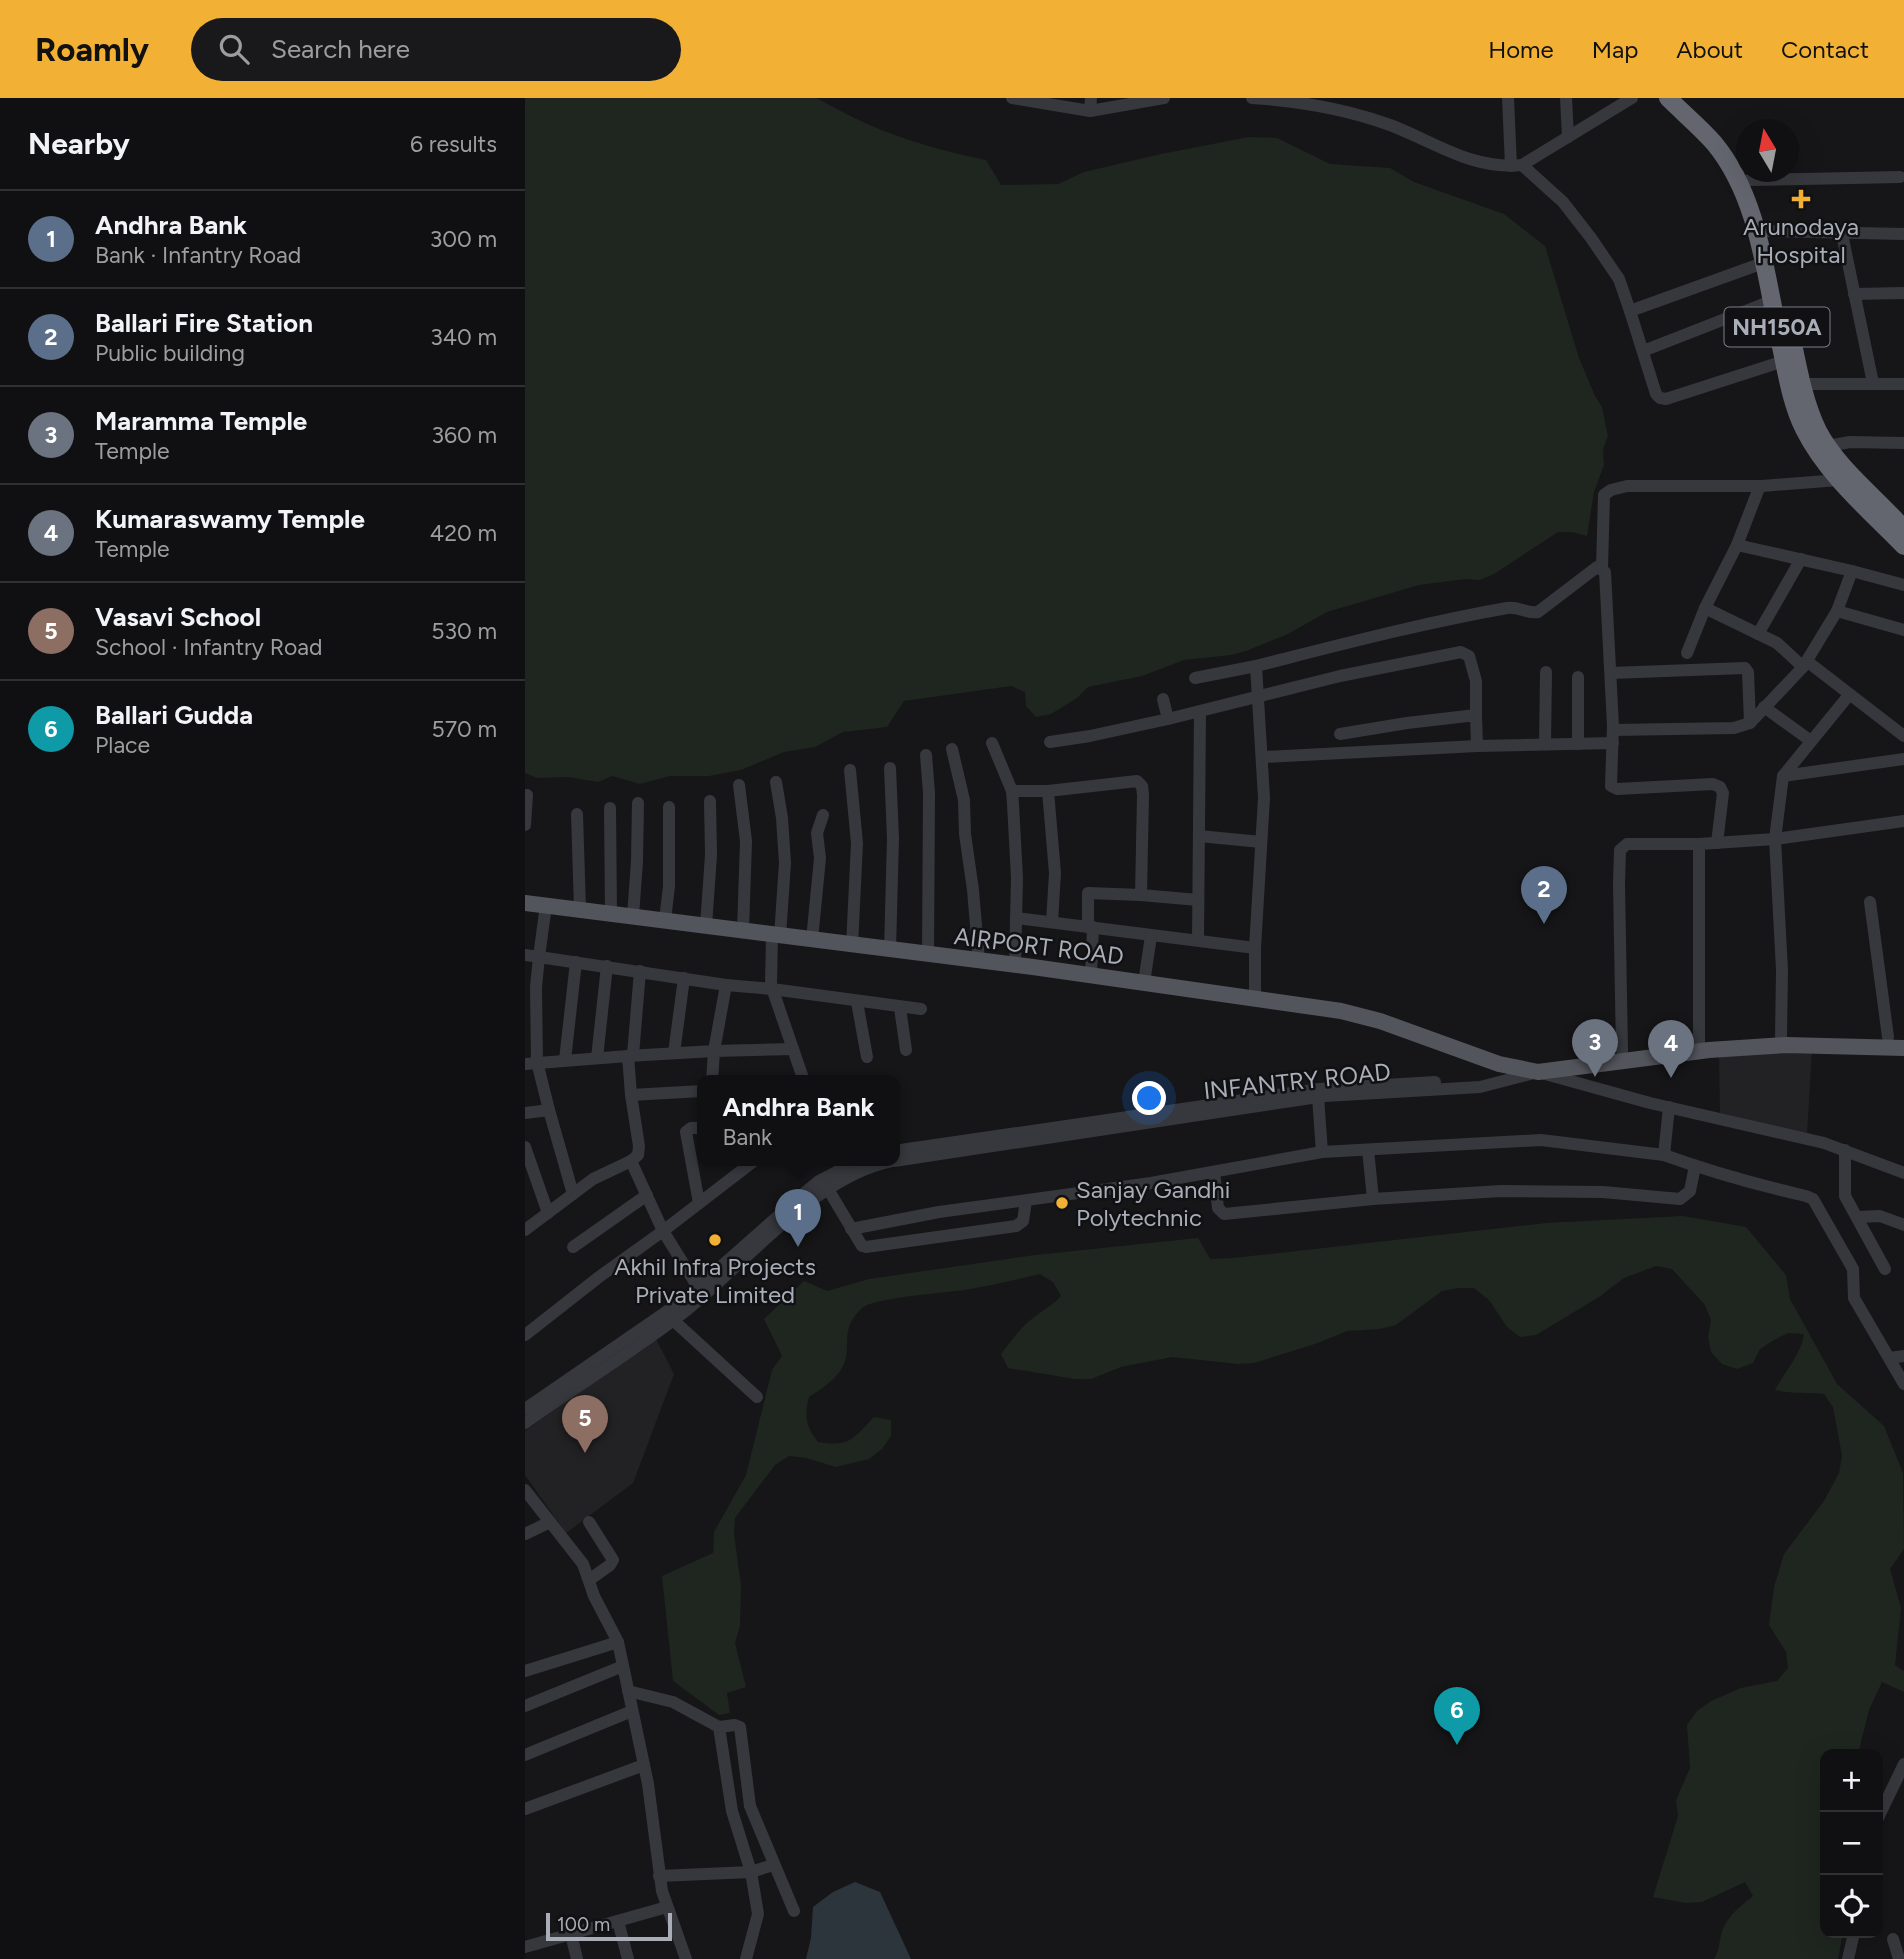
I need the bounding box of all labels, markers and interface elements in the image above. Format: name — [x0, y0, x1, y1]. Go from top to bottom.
search box — [191, 18, 681, 81]
text: Roamly — [35, 30, 149, 69]
icon: search — [215, 30, 253, 68]
text: Search here — [271, 33, 410, 65]
text: Home — [1488, 35, 1554, 64]
text: Map — [1592, 35, 1638, 64]
text: About — [1676, 35, 1743, 64]
text: Contact — [1781, 35, 1869, 64]
north arrow — [1736, 119, 1799, 182]
text: Nearby — [28, 125, 130, 162]
text: 6 results — [410, 130, 497, 158]
marker: Arunodaya Hospital — [1791, 189, 1811, 209]
text: Andhra Bank — [95, 209, 247, 241]
place label: Arunodaya Hospital — [1743, 212, 1859, 269]
text: 1 — [46, 225, 56, 253]
text: 300 m — [430, 225, 497, 253]
text: Bank · Infantry Road — [95, 241, 301, 269]
text: Ballari Fire Station — [95, 307, 313, 339]
road number: NH150A — [1725, 308, 1829, 346]
text: 2 — [44, 323, 58, 351]
text: 340 m — [430, 323, 497, 351]
text: Public building — [95, 339, 245, 367]
text: Maramma Temple — [95, 405, 307, 437]
text: 3 — [45, 421, 57, 449]
text: 360 m — [431, 421, 497, 449]
text: Temple — [95, 437, 170, 465]
text: Kumaraswamy Temple — [95, 503, 365, 535]
text: 4 — [44, 519, 58, 547]
text: 420 m — [430, 519, 497, 547]
text: Temple — [95, 535, 170, 563]
text: Vasavi School — [95, 601, 261, 633]
text: 5 — [44, 617, 58, 645]
text: 530 m — [431, 617, 497, 645]
text: School · Infantry Road — [95, 633, 323, 661]
text: Ballari Gudda — [95, 699, 253, 731]
text: 6 — [44, 715, 58, 743]
text: 570 m — [431, 715, 497, 743]
text: Place — [95, 731, 150, 759]
pin: 2 — [1521, 866, 1567, 924]
street label: AIRPORT ROAD — [952, 921, 1126, 971]
pin: 3 — [1572, 1019, 1618, 1077]
pin: 4 — [1648, 1020, 1694, 1078]
street label: INFANTRY ROAD — [1202, 1057, 1392, 1105]
popup — [697, 1075, 900, 1166]
your location — [1132, 1081, 1166, 1115]
text: Andhra Bank — [722, 1091, 875, 1123]
text: Bank — [722, 1123, 772, 1151]
place label: Sanjay Gandhi Polytechnic — [1076, 1175, 1230, 1232]
pin: 1 — [775, 1189, 821, 1247]
marker: Sanjay Gandhi Polytechnic — [1054, 1195, 1070, 1211]
marker: Akhil Infra Projects Private Limited — [707, 1232, 723, 1248]
place label: Akhil Infra Projects Private Limited — [614, 1252, 816, 1309]
pin: 5 — [562, 1395, 608, 1453]
pin: 6 — [1434, 1687, 1480, 1745]
map controls — [1820, 1749, 1883, 1938]
button: + — [1820, 1749, 1883, 1812]
button: − — [1820, 1812, 1883, 1875]
button: locate — [1820, 1875, 1883, 1938]
scale bar — [546, 1910, 672, 1942]
text: 100 m — [557, 1913, 610, 1936]

